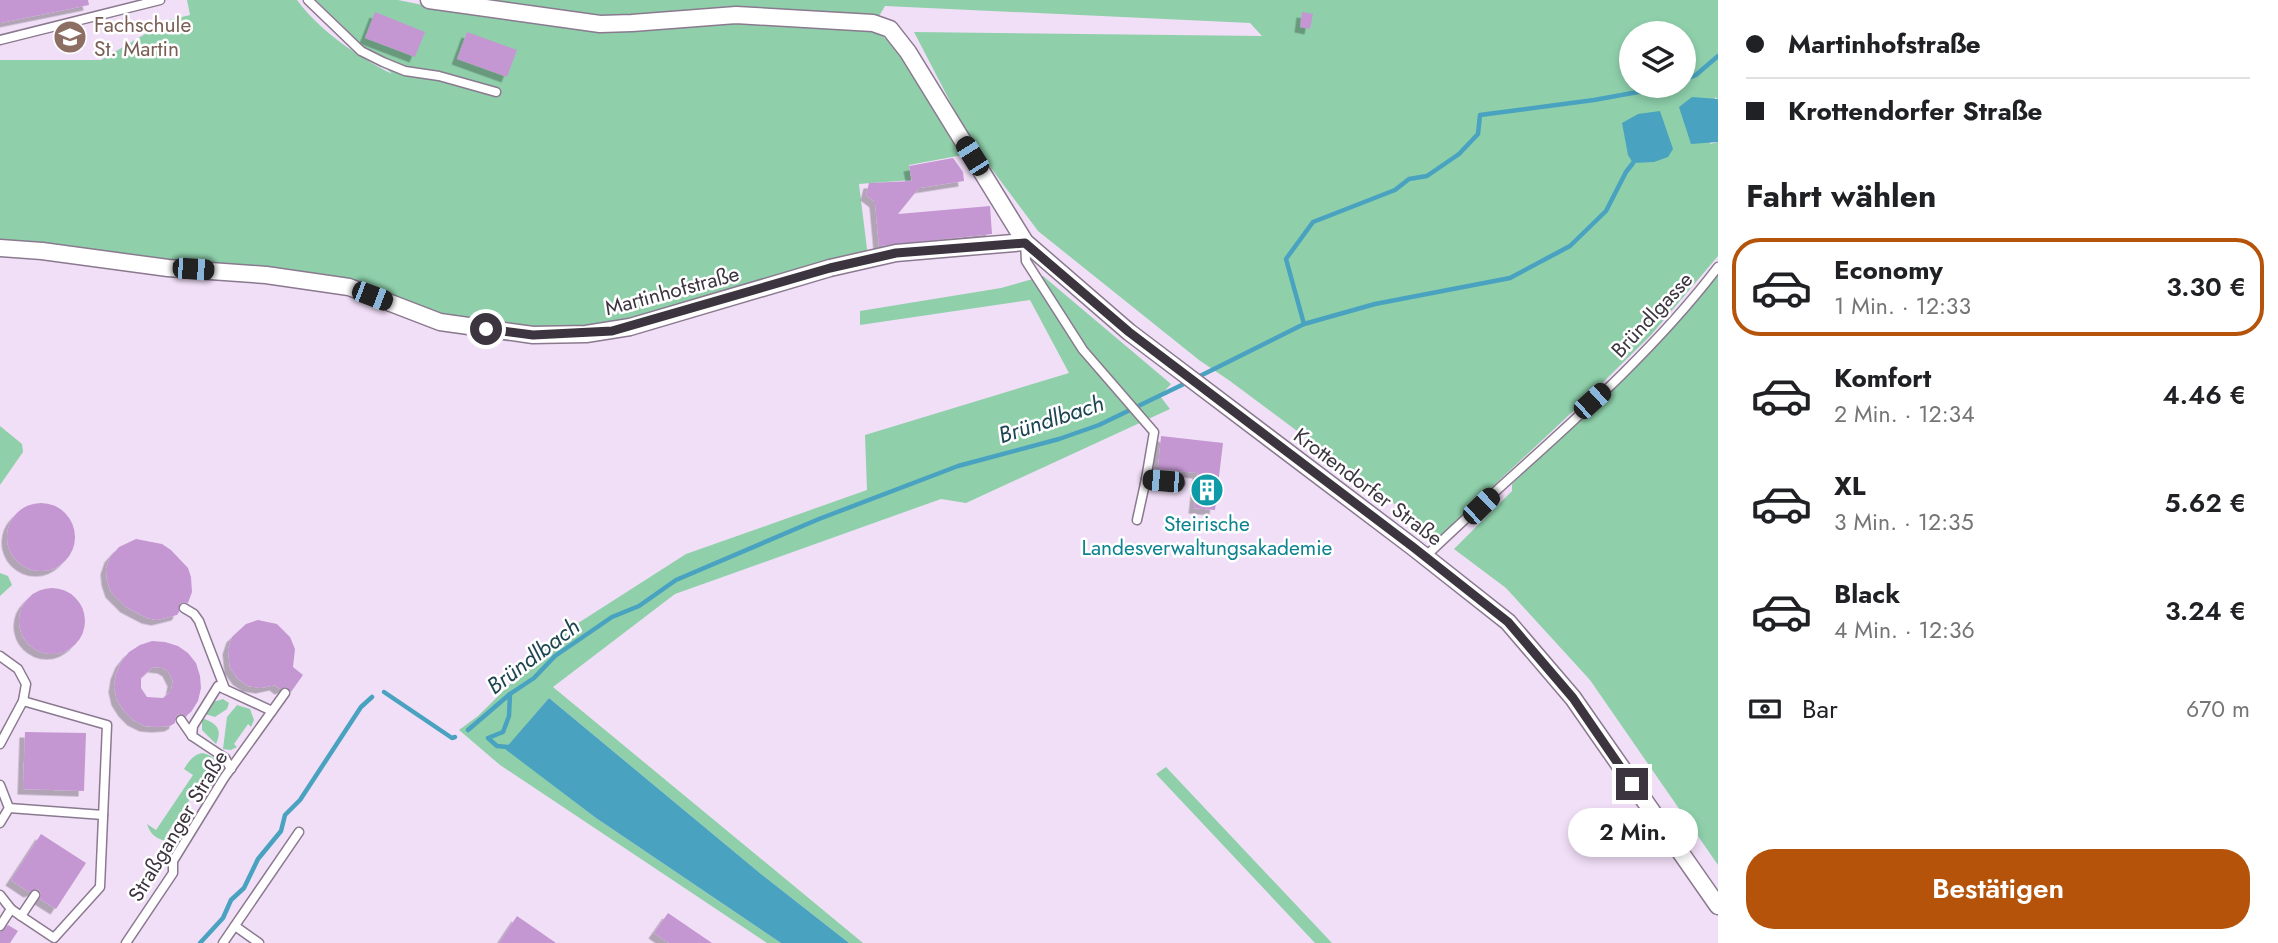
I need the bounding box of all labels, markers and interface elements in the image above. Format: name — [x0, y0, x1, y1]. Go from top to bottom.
place label: Fachschule St. Martin — [94, 10, 191, 64]
school or university icon: Fachschule St. Martin — [51, 18, 89, 56]
map controls — [1619, 21, 1696, 98]
button: layers — [1619, 21, 1696, 98]
text: Martinhofstraße — [1788, 25, 1981, 63]
text: Krottendorfer Straße — [1788, 92, 2042, 130]
car — [952, 133, 993, 179]
text: Fahrt wählen — [1746, 173, 1936, 219]
text: Economy — [1834, 251, 1943, 289]
icon: car — [1750, 256, 1813, 319]
car — [172, 257, 215, 281]
street label: Martinhofstraße — [602, 259, 743, 323]
street label: Bründlgasse — [1604, 265, 1700, 365]
text: 3.30 € — [2166, 268, 2246, 306]
car — [349, 279, 396, 313]
text: 1 Min. · 12:33 — [1834, 289, 1971, 323]
route start — [470, 313, 502, 345]
text: Komfort — [1834, 359, 1931, 397]
icon: car — [1750, 364, 1813, 427]
text: 4.46 € — [2163, 376, 2246, 414]
car — [1570, 379, 1615, 423]
water label: Bründlbach — [994, 386, 1108, 452]
text: 2 Min. · 12:34 — [1834, 397, 1975, 431]
street label: Krottendorfer Straße — [1287, 421, 1449, 553]
text: XL — [1834, 467, 1866, 505]
car — [1142, 469, 1185, 493]
building icon: Steirische Landesverwaltungsakademie — [1188, 471, 1226, 509]
icon: car — [1750, 472, 1813, 535]
car — [1459, 484, 1504, 528]
text: 5.62 € — [2164, 484, 2246, 522]
text: 3 Min. · 12:35 — [1834, 505, 1974, 539]
place label: Steirische Landesverwaltungsakademie — [1082, 509, 1333, 563]
text: Black — [1834, 575, 1900, 613]
icon: car — [1750, 580, 1813, 643]
text: 3.24 € — [2165, 592, 2246, 630]
water label: Bründlbach — [479, 610, 587, 702]
text: 4 Min. · 12:36 — [1834, 613, 1975, 647]
icon: cash — [1746, 690, 1784, 728]
text: Bar — [1802, 690, 1838, 728]
text: 670 m — [2186, 692, 2250, 726]
street label: Straßganger Straße — [121, 745, 235, 907]
route end — [1616, 768, 1648, 800]
callout: 2 Min. — [1567, 808, 1697, 858]
text: 2 Min. — [1599, 815, 1667, 849]
button: Bestätigen — [1746, 849, 2250, 929]

